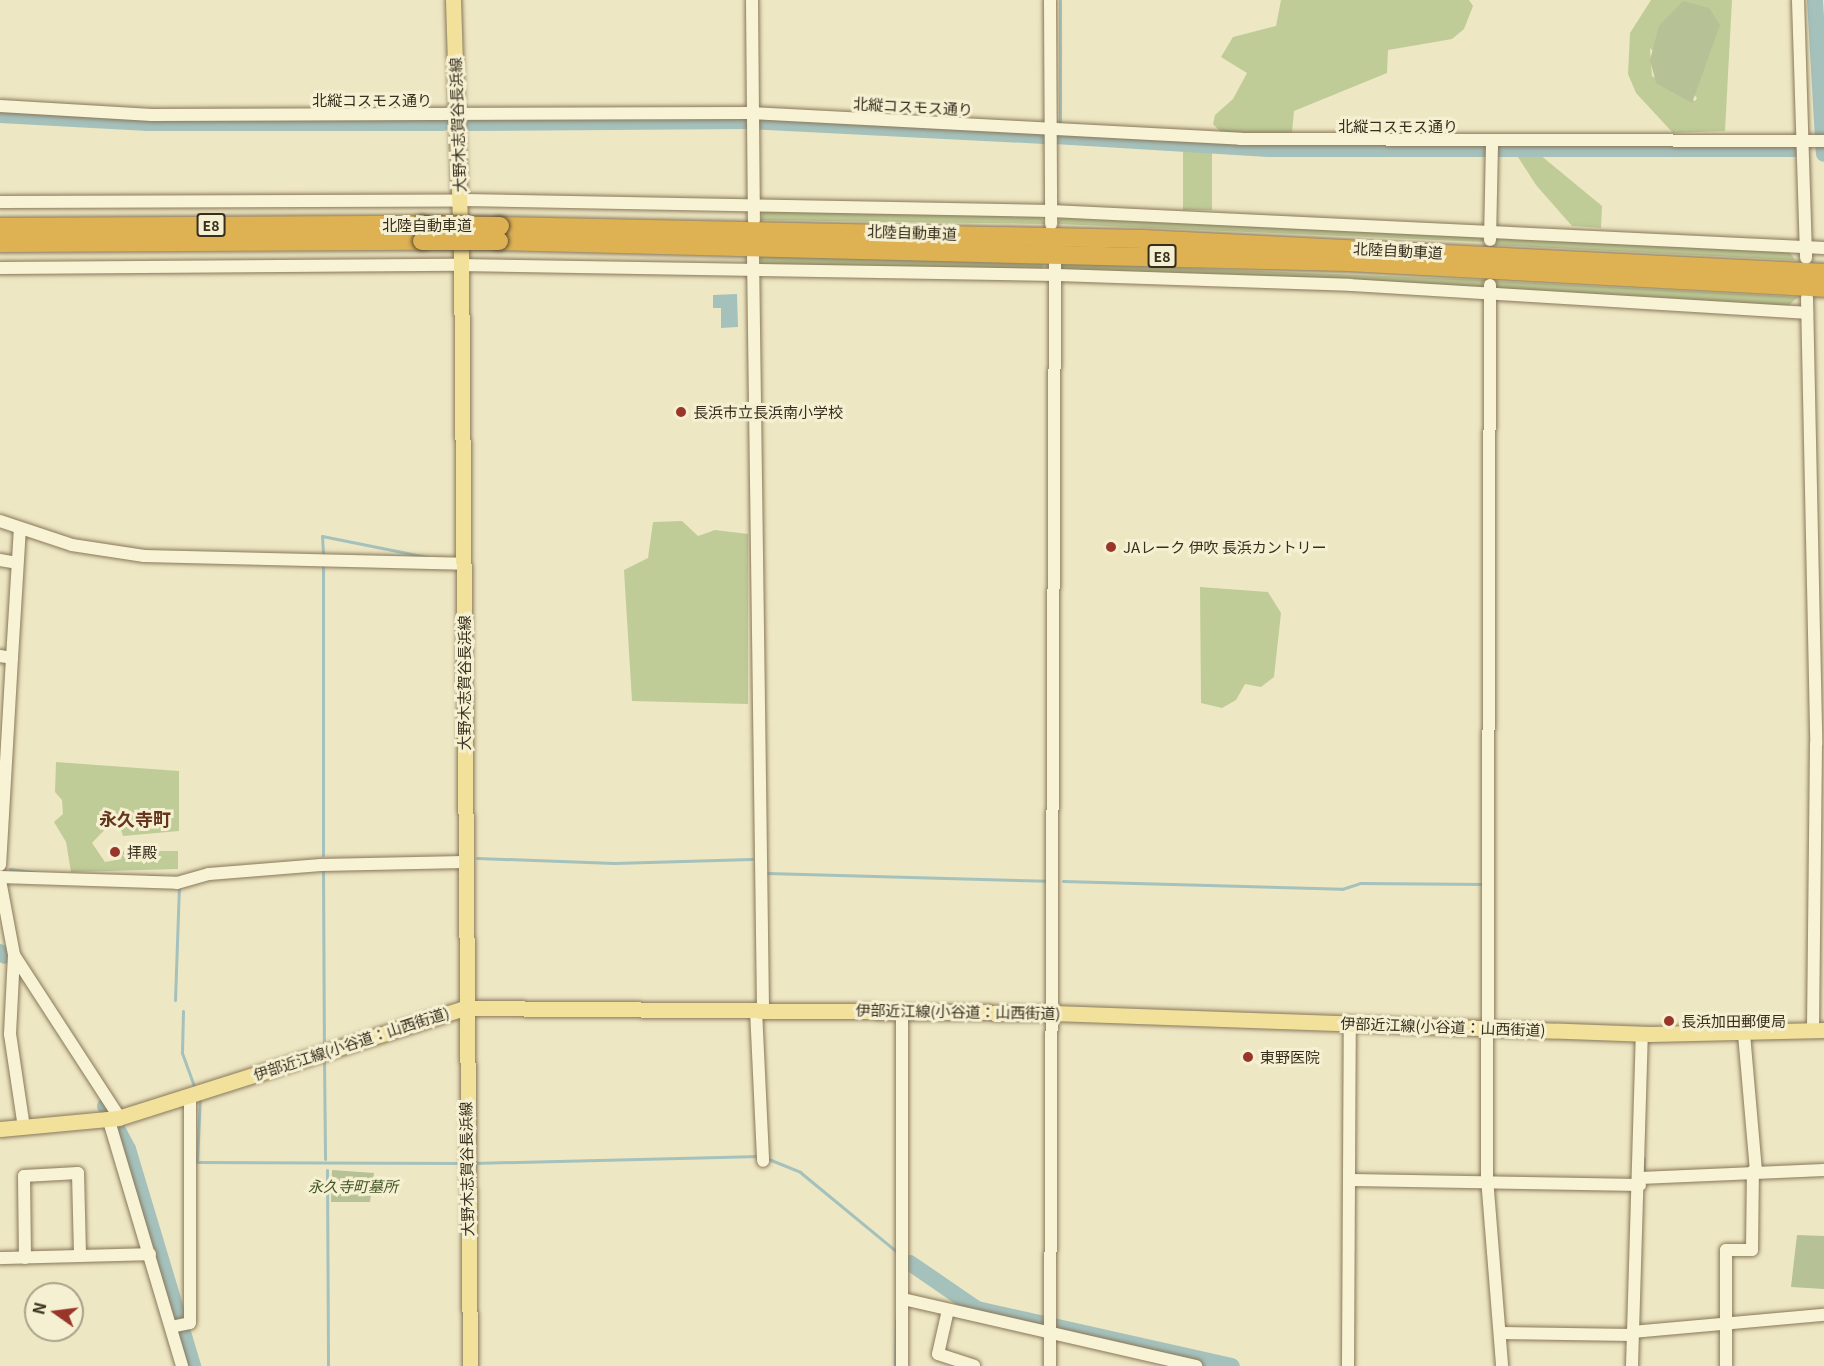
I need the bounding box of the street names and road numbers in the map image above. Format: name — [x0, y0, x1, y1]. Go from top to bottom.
street label: 大野木志賀谷長浜線 — [446, 57, 468, 193]
street label: 北縦コスモス通り — [312, 91, 432, 109]
street label: 北縦コスモス通り — [853, 94, 973, 118]
street label: 北縦コスモス通り — [1338, 117, 1458, 135]
road number: E8 — [196, 214, 226, 236]
street label: 北陸自動車道 — [382, 216, 472, 234]
street label: 北陸自動車道 — [867, 221, 957, 243]
street label: 北陸自動車道 — [1353, 239, 1443, 261]
road number: E8 — [1147, 245, 1177, 267]
street label: 大野木志賀谷長浜線 — [455, 616, 473, 750]
street label: 伊部近江線(小谷道：山西街道) — [855, 1000, 1061, 1022]
street label: 伊部近江線(小谷道：山西街道) — [251, 1003, 451, 1083]
street label: 伊部近江線(小谷道：山西街道) — [1340, 1013, 1546, 1039]
street label: 大野木志賀谷長浜線 — [456, 1101, 476, 1237]

